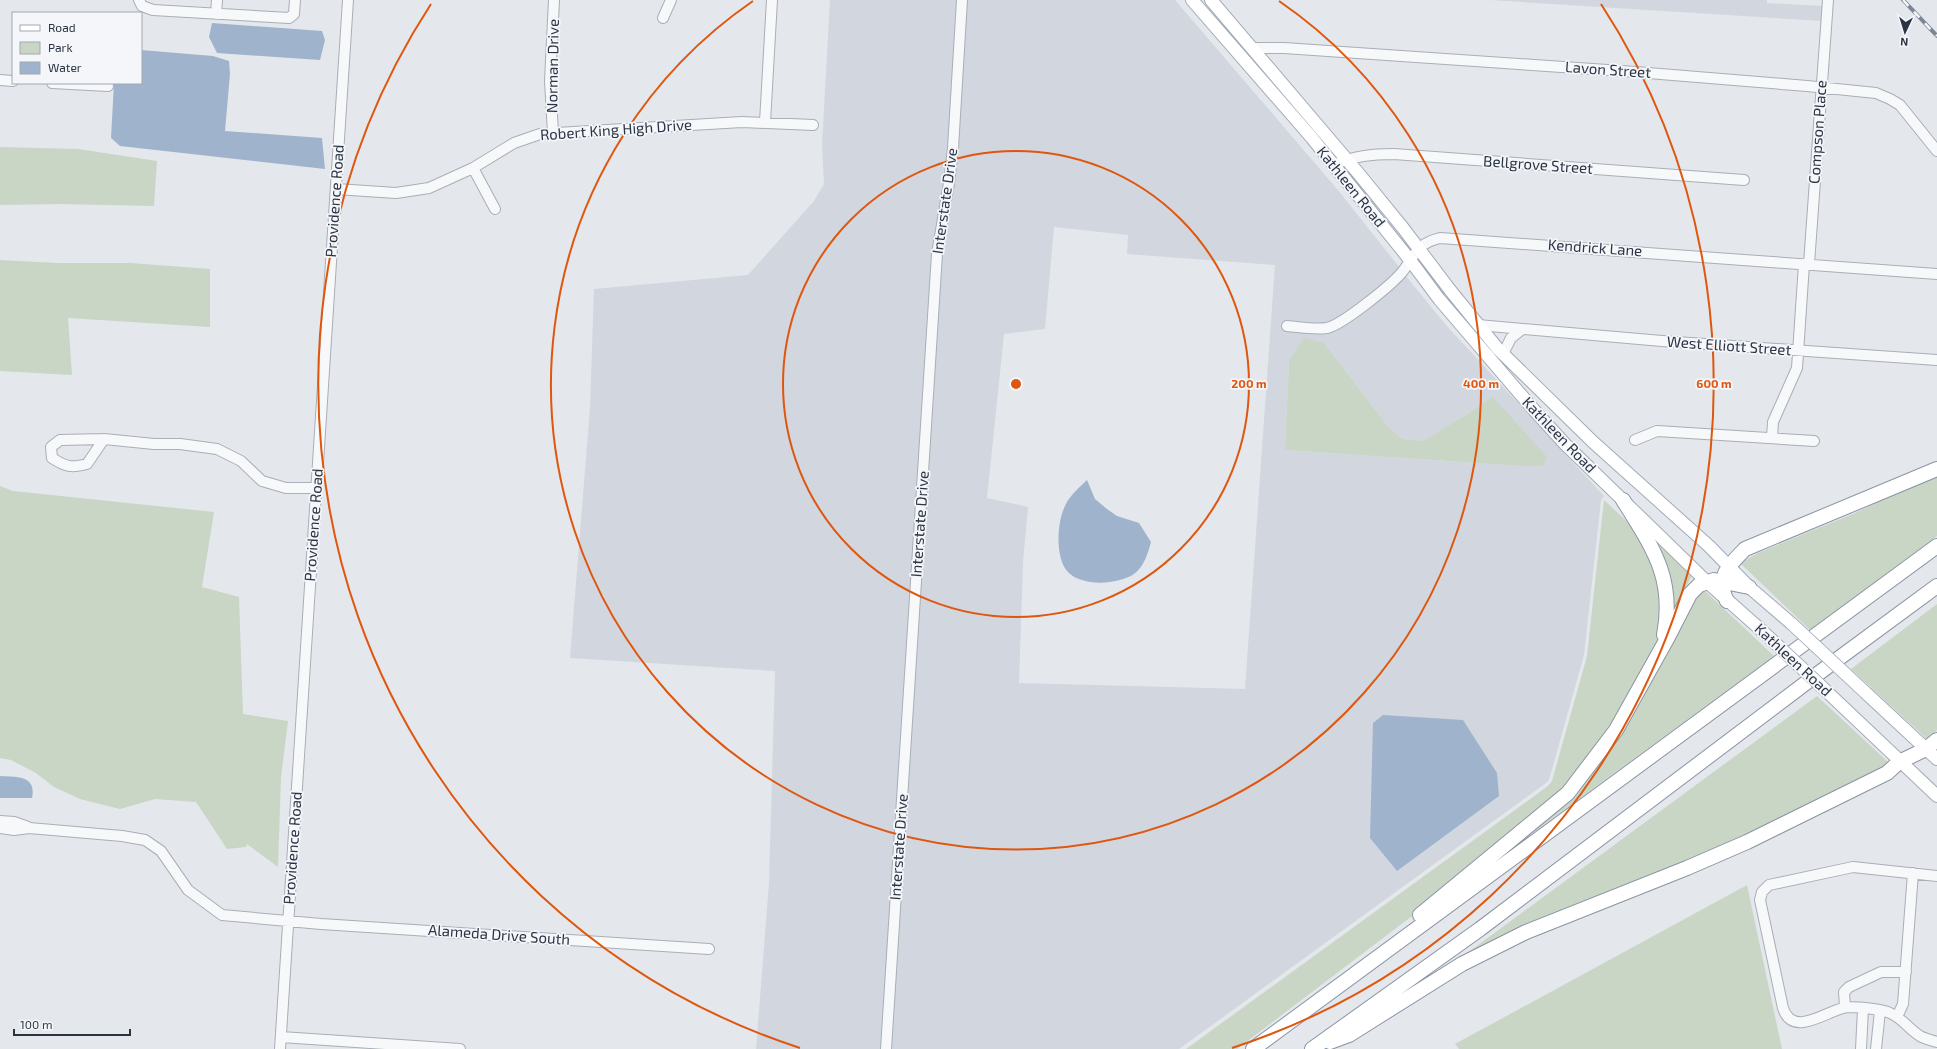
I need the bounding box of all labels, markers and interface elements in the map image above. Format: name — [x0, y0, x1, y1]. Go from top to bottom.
legend — [12, 12, 142, 84]
north arrow — [1885, 12, 1925, 52]
street label: Norman Drive — [542, 19, 562, 113]
text: Road — [48, 20, 76, 34]
text: N — [1900, 36, 1909, 49]
text: Park — [48, 40, 73, 54]
street label: Lavon Street — [1565, 57, 1652, 81]
text: Water — [48, 60, 82, 74]
street label: Compson Place — [1804, 79, 1830, 184]
street label: Robert King High Drive — [539, 115, 692, 143]
street label: Kathleen Road — [1314, 142, 1390, 230]
street label: Providence Road — [321, 144, 347, 258]
street label: Interstate Drive — [928, 147, 960, 255]
street label: Bellgrove Street — [1483, 151, 1594, 177]
street label: Kendrick Lane — [1547, 235, 1643, 259]
street label: West Elliott Street — [1666, 332, 1792, 358]
text: 200 m — [1231, 376, 1267, 390]
text: 400 m — [1463, 376, 1499, 390]
text: 600 m — [1696, 376, 1732, 390]
centre of rings — [1009, 377, 1023, 391]
street label: Kathleen Road — [1519, 393, 1600, 476]
street label: Providence Road — [300, 468, 326, 582]
street label: Interstate Drive — [906, 470, 932, 578]
street label: Kathleen Road — [1751, 619, 1836, 700]
street label: Providence Road — [279, 791, 305, 905]
street label: Interstate Drive — [885, 793, 911, 901]
street label: Alameda Drive South — [427, 920, 571, 948]
scale bar — [14, 1011, 130, 1037]
text: 100 m — [20, 1017, 52, 1031]

